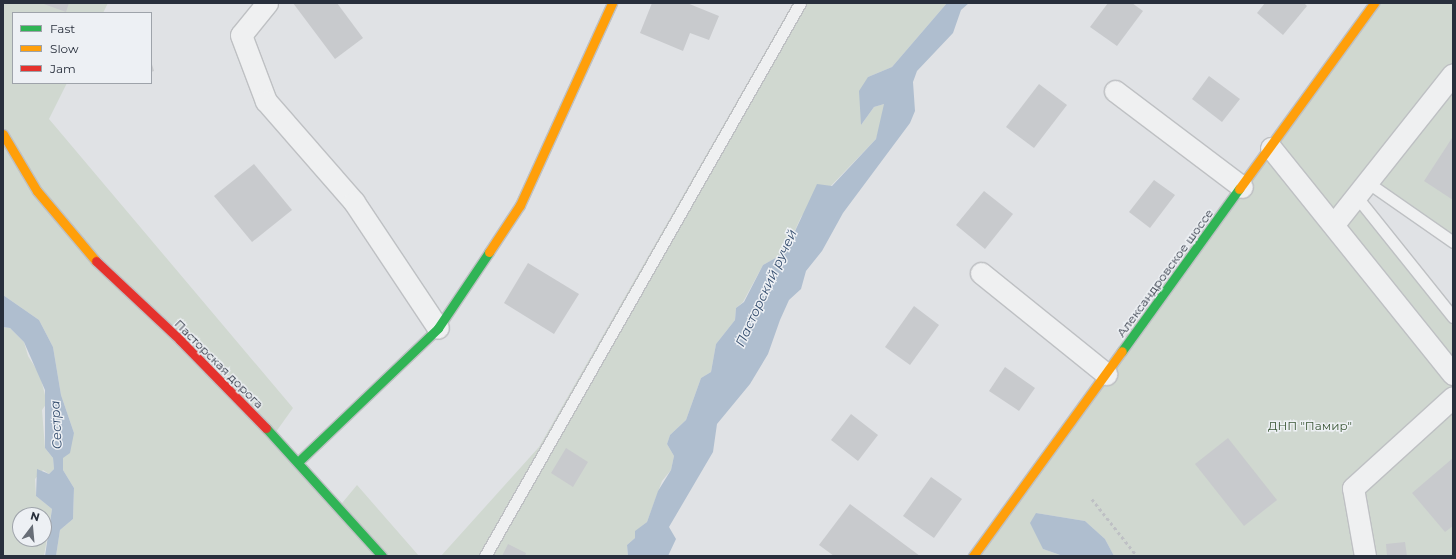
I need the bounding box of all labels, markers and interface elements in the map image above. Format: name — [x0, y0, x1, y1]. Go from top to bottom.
legend — [12, 12, 152, 84]
text: Fast — [50, 21, 75, 36]
text: Slow — [50, 41, 79, 56]
text: Jam — [50, 61, 76, 76]
street label: Александровское шоссе — [1114, 206, 1216, 340]
water label: Пасторский ручей — [732, 227, 800, 349]
street label: Пасторская дорога — [172, 317, 266, 411]
water label: Сестра — [47, 400, 65, 450]
park label: ДНП "Памир" — [1268, 419, 1352, 433]
north arrow — [12, 507, 52, 547]
text: N — [29, 508, 41, 524]

